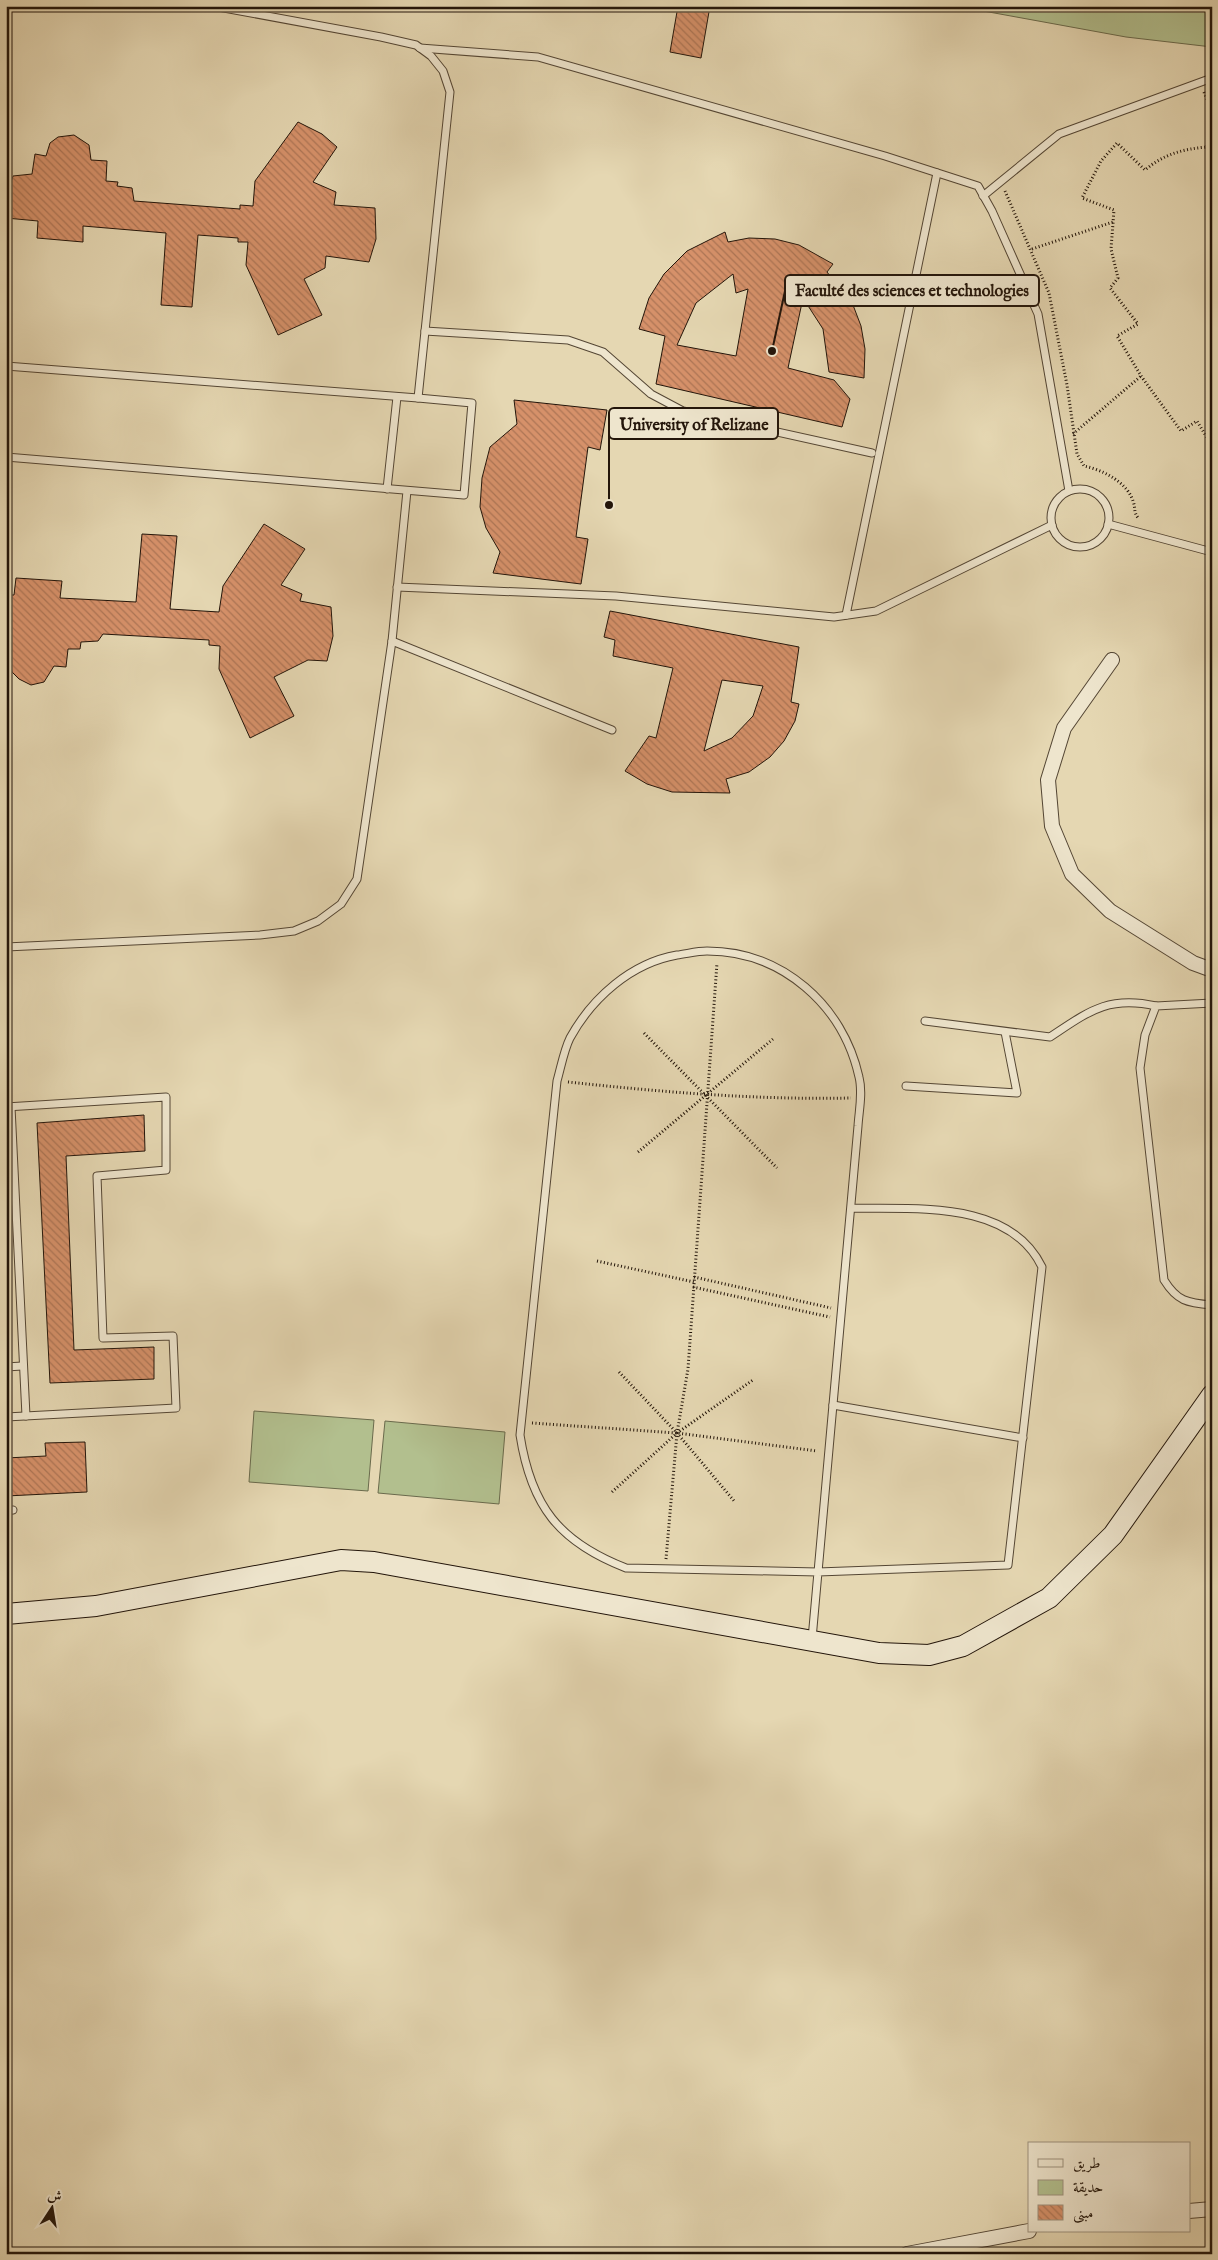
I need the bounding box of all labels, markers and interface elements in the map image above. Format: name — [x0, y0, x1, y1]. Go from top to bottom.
callout: Faculté des sciences et technologies — [785, 275, 1039, 306]
text: Faculté des sciences et technologies — [795, 282, 1029, 302]
callout: University of Relizane — [609, 408, 778, 439]
text: University of Relizane — [619, 416, 769, 436]
legend — [1028, 2142, 1190, 2232]
text: طريق — [1073, 2154, 1100, 2173]
text: حديقة — [1073, 2178, 1103, 2197]
north arrow — [28, 2182, 78, 2232]
text: ش — [46, 2186, 63, 2207]
text: مبنى — [1073, 2204, 1093, 2224]

